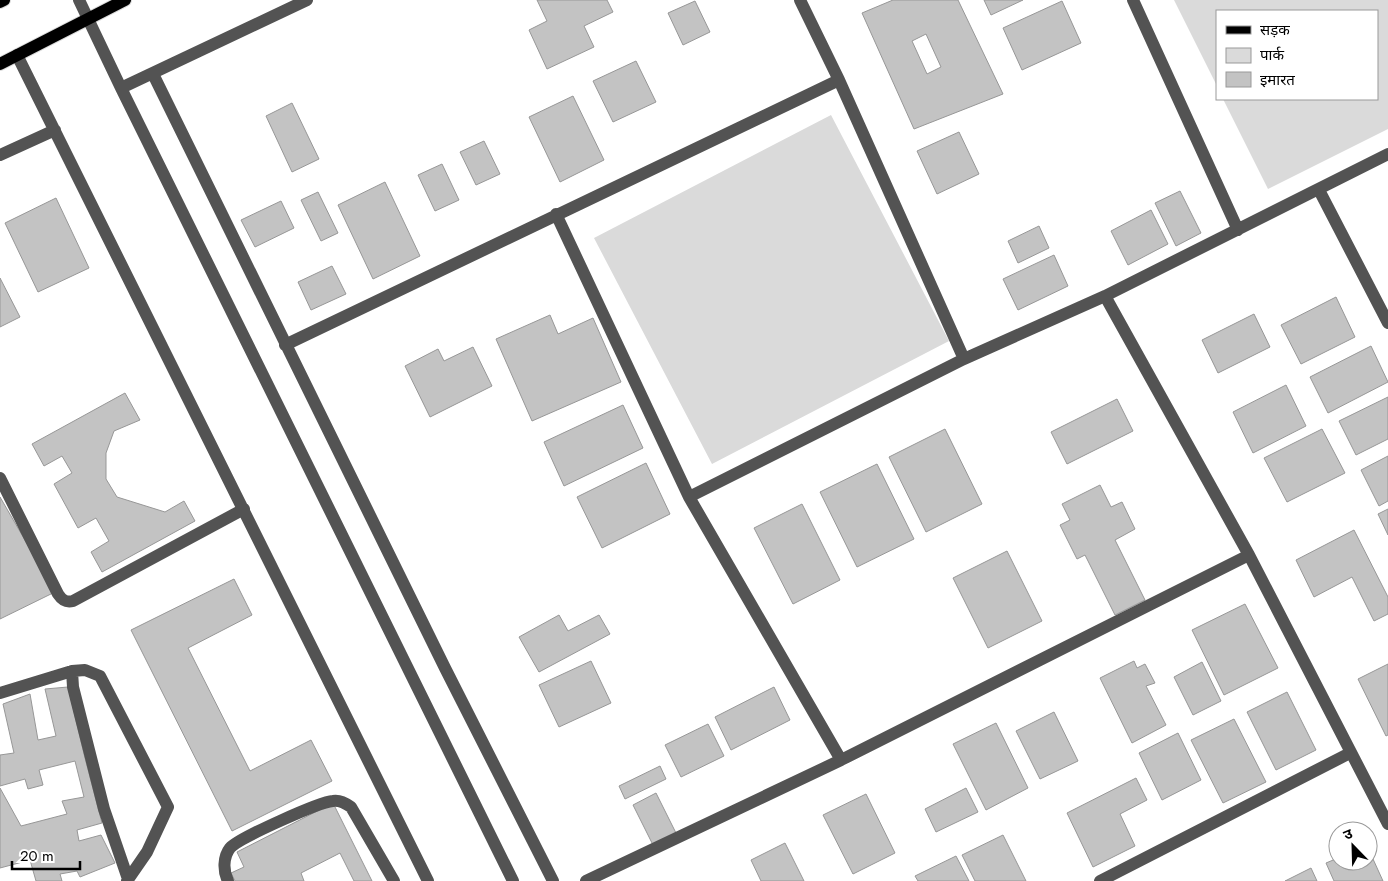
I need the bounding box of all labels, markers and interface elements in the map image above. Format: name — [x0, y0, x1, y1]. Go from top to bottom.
legend — [1216, 10, 1378, 100]
text: सड़क — [1260, 19, 1290, 41]
text: पार्क — [1260, 44, 1284, 66]
text: इमारत — [1260, 69, 1295, 91]
north arrow — [1328, 821, 1378, 871]
text: उ — [1340, 823, 1356, 845]
scale bar — [12, 838, 80, 870]
text: 20 m — [20, 845, 54, 867]

